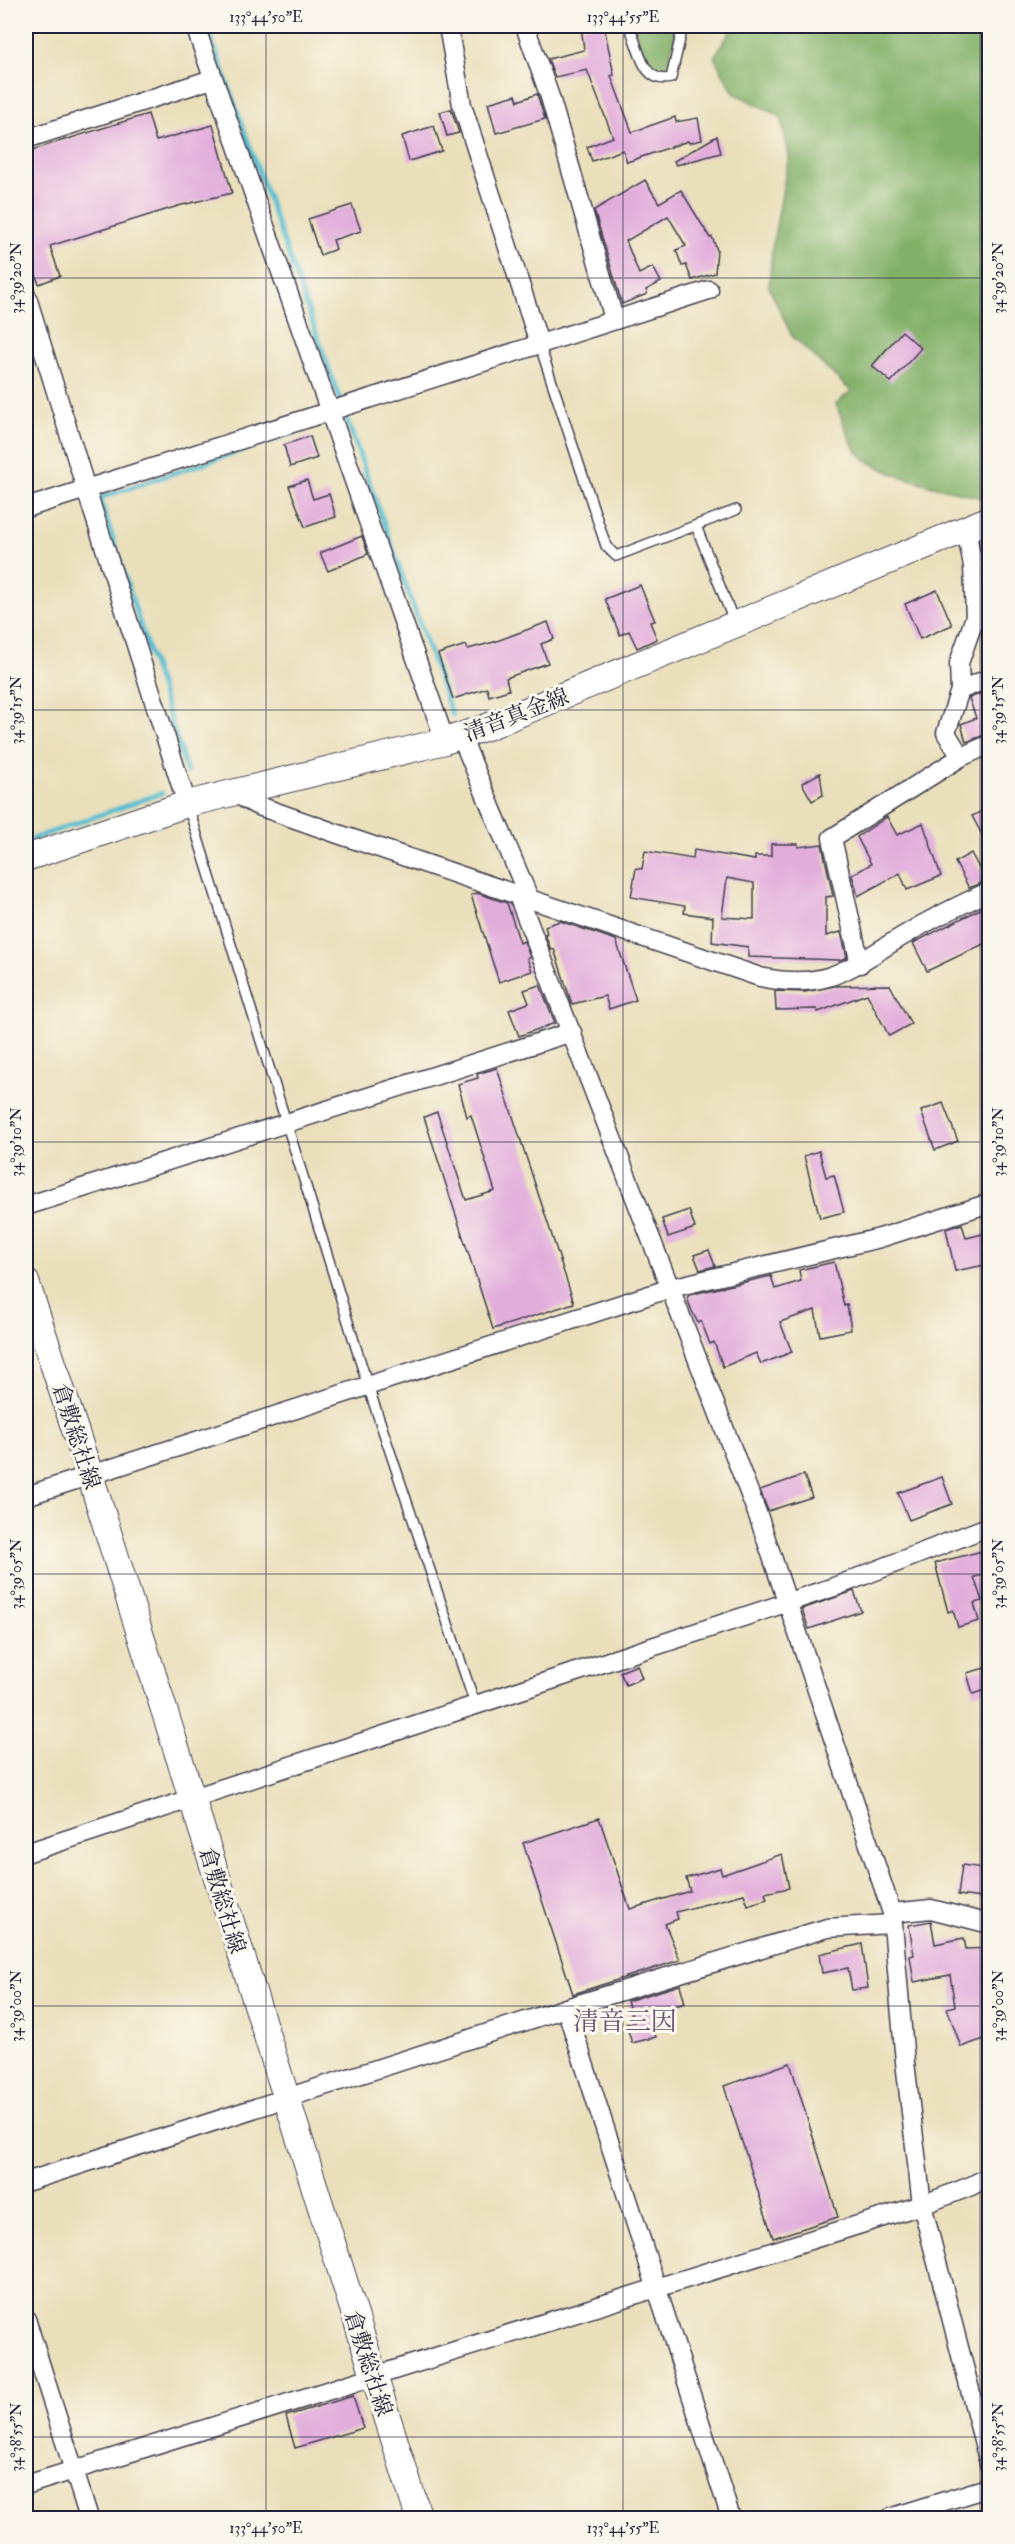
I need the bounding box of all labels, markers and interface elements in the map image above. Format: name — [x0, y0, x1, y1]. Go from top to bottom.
text: 133°44'50"E — [229, 8, 303, 27]
text: 133°44'55"E — [587, 8, 660, 27]
text: 34°39'20"N — [7, 242, 26, 314]
text: 34°39'20"N — [989, 242, 1008, 314]
text: 34°39'15"N — [7, 675, 26, 744]
text: 34°39'15"N — [989, 675, 1008, 744]
street label: 清音真金線 — [460, 682, 573, 748]
text: 34°39'10"N — [7, 1107, 26, 1177]
text: 34°39'10"N — [989, 1107, 1008, 1177]
street label: 倉敷総社線 — [46, 1380, 106, 1493]
text: 34°39'05"N — [7, 1538, 26, 1609]
text: 34°39'05"N — [989, 1538, 1008, 1609]
street label: 倉敷総社線 — [193, 1844, 252, 1957]
text: 34°39'00"N — [7, 1970, 26, 2042]
text: 34°39'00"N — [989, 1970, 1008, 2042]
district label: 清音三因 — [573, 2006, 677, 2038]
street label: 倉敷総社線 — [338, 2307, 398, 2420]
text: 34°38'55"N — [7, 2402, 26, 2471]
text: 34°38'55"N — [989, 2402, 1008, 2471]
text: 133°44'50"E — [229, 2519, 303, 2538]
text: 133°44'55"E — [587, 2519, 660, 2538]

